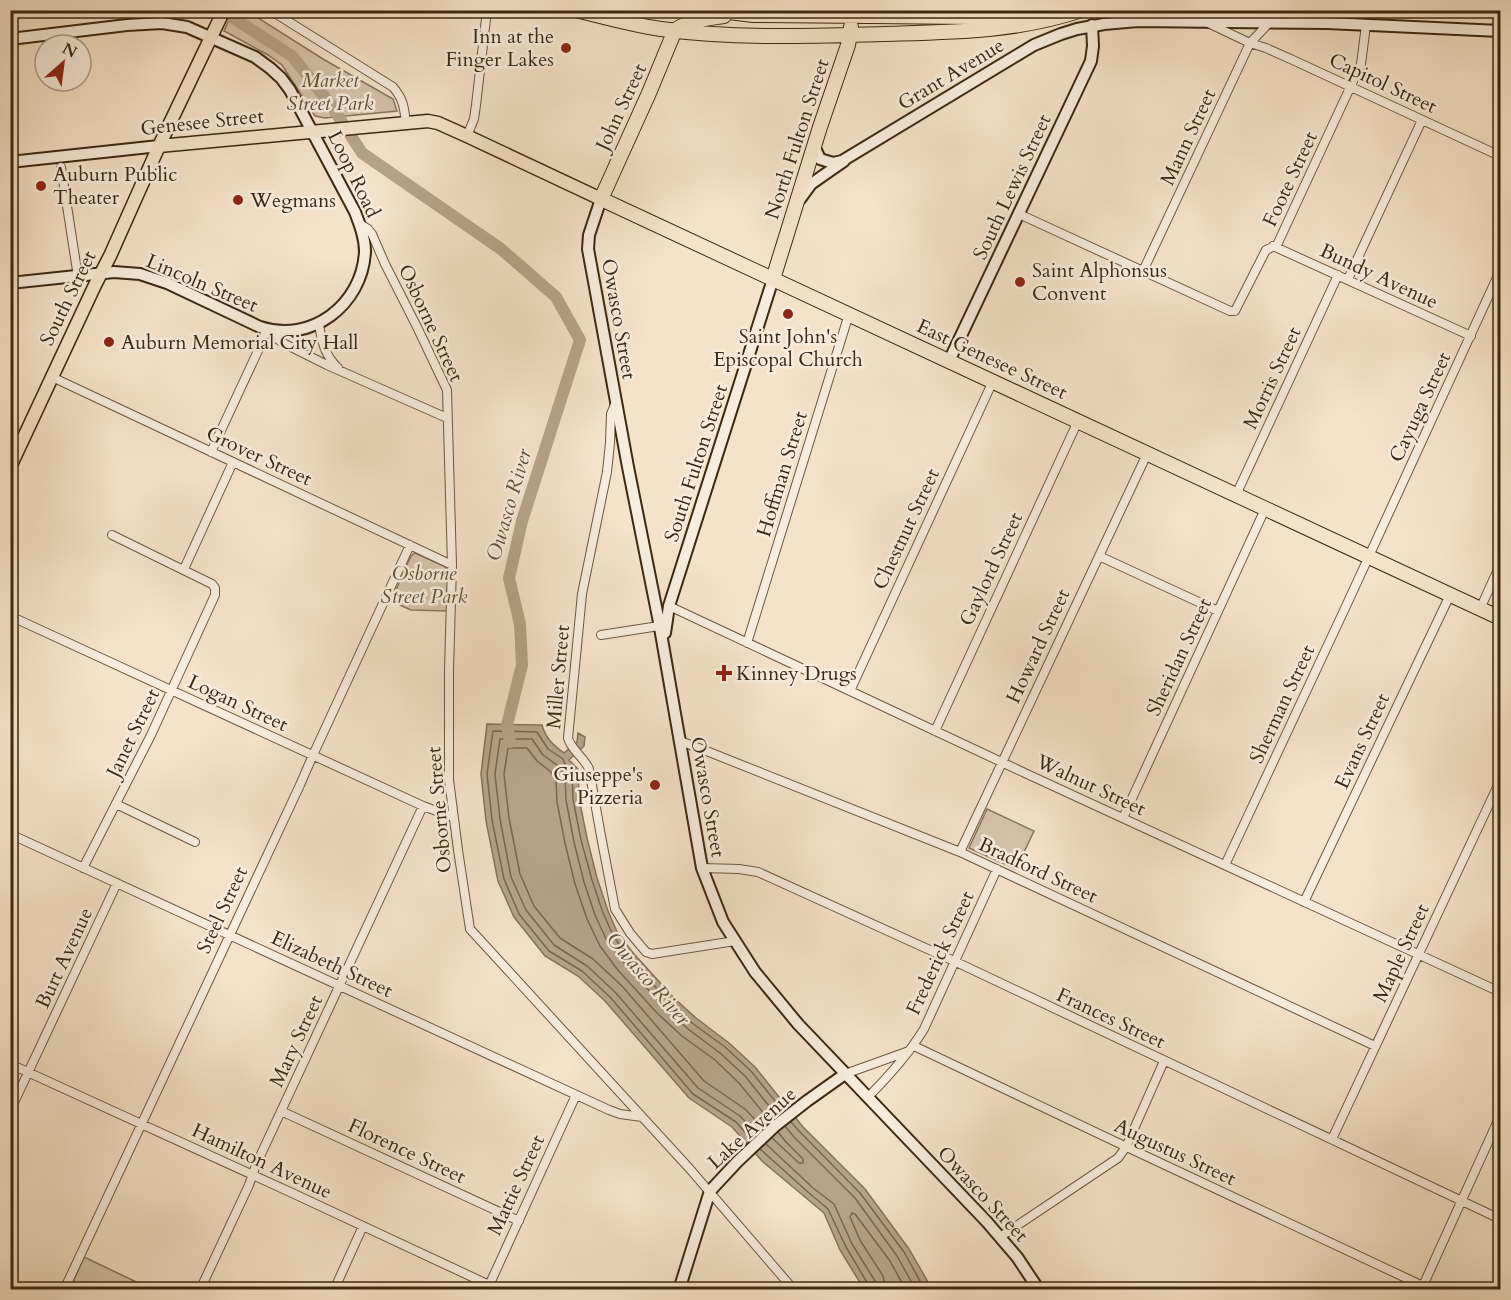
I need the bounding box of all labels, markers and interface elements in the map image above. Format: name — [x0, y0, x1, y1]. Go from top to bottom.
place label: Inn at the Finger Lakes — [445, 23, 554, 73]
street label: Grant Avenue — [893, 32, 1009, 116]
north arrow — [33, 33, 93, 93]
text: N — [58, 38, 81, 64]
marker: Inn at the Finger Lakes — [559, 41, 573, 55]
street label: Capitol Street — [1325, 46, 1442, 120]
street label: North Fulton Street — [758, 55, 836, 223]
street label: John Street — [588, 58, 653, 158]
park label: Market Street Park — [287, 67, 373, 117]
street label: Mann Street — [1154, 84, 1222, 190]
street label: Genesee Street — [139, 102, 266, 142]
street label: South Lewis Street — [966, 109, 1058, 264]
street label: Loop Road — [321, 126, 387, 222]
street label: Foote Street — [1256, 126, 1324, 231]
place label: Auburn Public Theater — [53, 161, 177, 211]
marker: Auburn Public Theater — [34, 179, 48, 193]
place label: Wegmans — [249, 187, 336, 214]
marker: Wegmans — [231, 193, 245, 207]
street label: Bundy Avenue — [1316, 237, 1442, 315]
street label: South Street — [33, 245, 103, 350]
street label: Lincoln Street — [142, 247, 263, 319]
street label: Owasco Street — [595, 257, 643, 382]
place label: Saint Alphonsus Convent — [1032, 257, 1167, 307]
street label: Osborne Street — [392, 260, 470, 387]
marker: Saint Alphonsus Convent — [1013, 275, 1027, 289]
marker: Saint John's Episcopal Church — [781, 307, 795, 321]
street label: East Genesee Street — [912, 312, 1072, 406]
street label: Morris Street — [1237, 322, 1308, 434]
place label: Saint John's Episcopal Church — [713, 323, 863, 373]
place label: Auburn Memorial City Hall — [121, 329, 358, 356]
marker: Auburn Memorial City Hall — [102, 335, 116, 349]
street label: Cayuga Street — [1383, 347, 1458, 467]
street label: South Fulton Street — [658, 380, 734, 545]
street label: Hoffman Street — [750, 407, 814, 540]
street label: Grover Street — [202, 420, 317, 493]
water label: Owasco River — [479, 445, 539, 564]
street label: Chestnut Street — [866, 464, 946, 594]
street label: Gaylord Street — [953, 507, 1029, 630]
park label: Osborne Street Park — [381, 560, 467, 610]
street label: Howard Street — [1000, 584, 1077, 708]
street label: Sheridan Street — [1140, 593, 1218, 720]
street label: Miller Street — [540, 623, 576, 730]
street label: Sherman Street — [1243, 640, 1322, 768]
place label: Kinney Drugs — [736, 660, 857, 687]
marker: Kinney Drugs — [717, 666, 731, 680]
street label: Logan Street — [184, 668, 293, 738]
street label: Janet Street — [99, 683, 166, 785]
street label: Evans Street — [1328, 688, 1396, 793]
street label: Owasco Street — [684, 735, 732, 860]
street label: Osborne Street — [420, 745, 458, 874]
street label: Walnut Street — [1031, 747, 1151, 822]
place label: Giuseppe's Pizzeria — [553, 761, 643, 811]
marker: Giuseppe's Pizzeria — [648, 778, 662, 792]
street label: Bradford Street — [974, 831, 1103, 910]
street label: Steel Street — [190, 861, 254, 958]
street label: Frederick Street — [900, 886, 981, 1019]
street label: Maple Street — [1366, 899, 1436, 1007]
street label: Burt Avenue — [29, 903, 99, 1013]
street label: Elizabeth Street — [267, 924, 398, 1004]
water label: Owasco River — [599, 926, 697, 1033]
street label: Frances Street — [1052, 981, 1170, 1055]
street label: Mary Street — [263, 990, 329, 1091]
street label: Lake Avenue — [702, 1081, 802, 1175]
street label: Florence Street — [344, 1112, 471, 1190]
street label: Augustus Street — [1110, 1112, 1241, 1192]
street label: Hamilton Avenue — [188, 1117, 336, 1205]
street label: Mattie Street — [481, 1130, 551, 1240]
street label: Owasco Street — [931, 1140, 1035, 1248]

